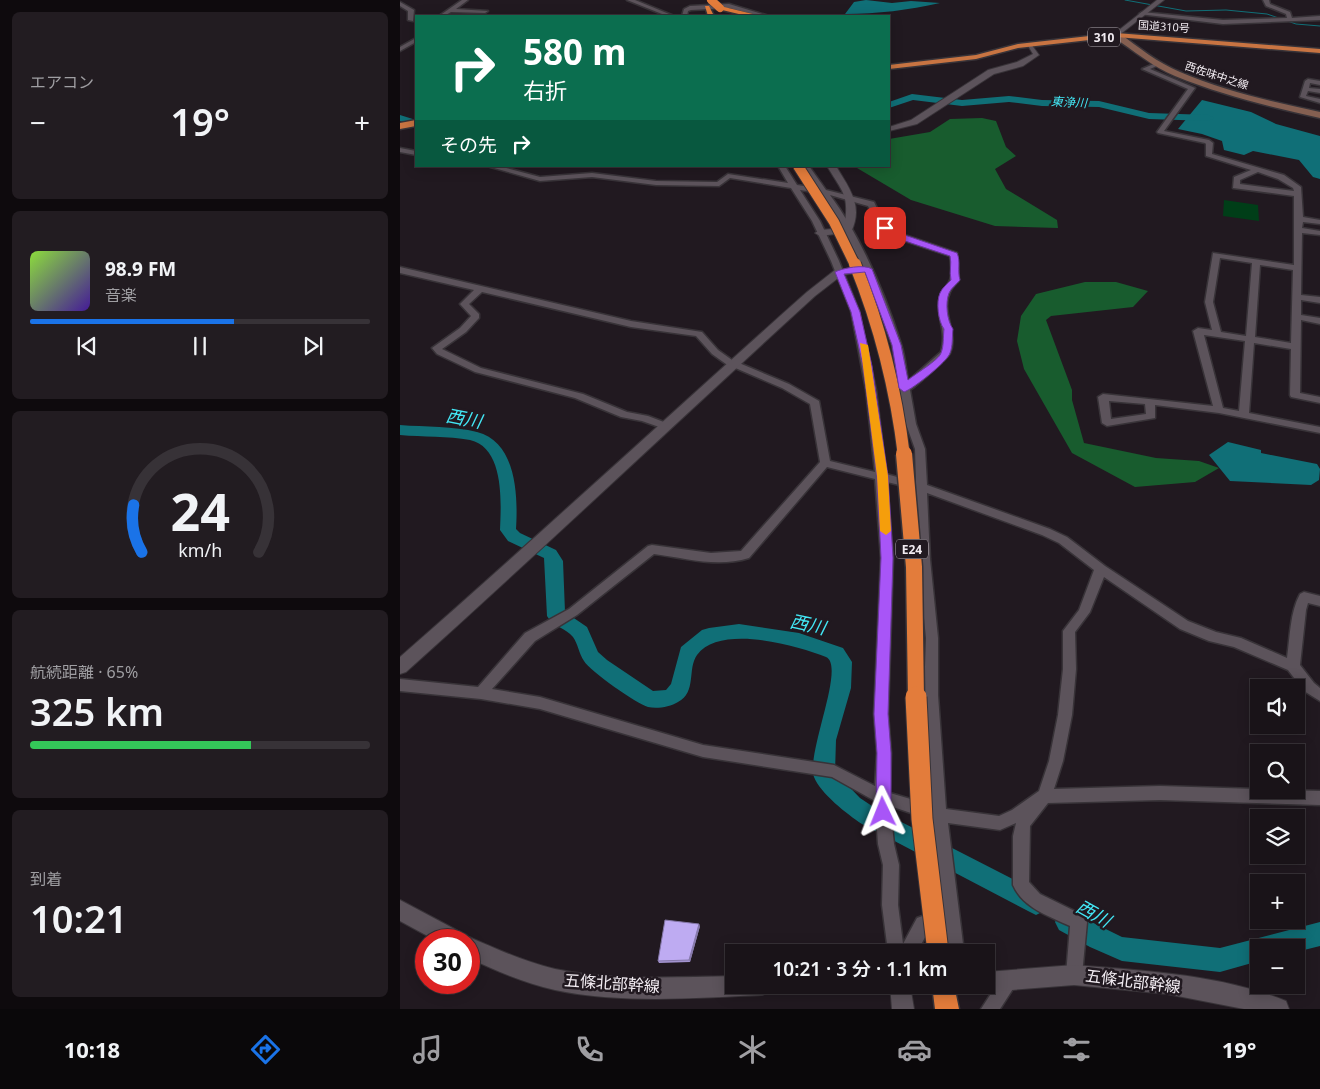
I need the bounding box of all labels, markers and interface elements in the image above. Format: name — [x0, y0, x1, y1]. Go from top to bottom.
street label: 国道310号 — [1138, 17, 1190, 35]
text: 580 m — [523, 28, 626, 75]
road number: 310 — [1088, 28, 1120, 46]
icon: right — [440, 35, 505, 100]
street label: 西佐味中之線 — [1183, 58, 1251, 92]
text: エアコン — [30, 71, 94, 93]
text: 右折 — [523, 75, 567, 105]
water label: 東浄川 — [1051, 93, 1089, 112]
text: 19° — [170, 95, 230, 147]
text: − — [30, 103, 46, 141]
text: + — [354, 103, 370, 141]
icon: right — [507, 130, 535, 158]
text: その先 — [440, 132, 497, 158]
pin — [864, 207, 906, 249]
icon: arrive — [871, 214, 899, 242]
text: 98.9 FM — [105, 256, 176, 282]
text: 音楽 — [105, 284, 137, 306]
icon: previous — [73, 332, 101, 360]
icon: pause — [186, 332, 214, 360]
icon: next — [299, 332, 327, 360]
water label: 西川 — [444, 403, 486, 434]
text: 24 — [170, 475, 230, 546]
text: km/h — [178, 538, 222, 562]
road number: E24 — [896, 540, 928, 558]
water label: 西川 — [788, 609, 830, 640]
text: 航続距離 · 65% — [30, 661, 138, 683]
map controls — [1250, 679, 1305, 994]
button: sound — [1250, 679, 1305, 734]
text: 325 km — [30, 685, 164, 737]
button: search — [1250, 744, 1305, 799]
position arrow — [856, 785, 908, 837]
button: layers — [1250, 809, 1305, 864]
text: 到着 — [30, 868, 62, 890]
button: + — [1250, 874, 1305, 929]
text: 10:21 — [30, 892, 127, 944]
water label: 西川 — [1072, 894, 1117, 933]
speed limit sign: 30 — [415, 929, 480, 994]
button: − — [1250, 939, 1305, 994]
text: 10:21 · 3 分 · 1.1 km — [772, 956, 948, 982]
street label: 五條北部幹線 — [1084, 964, 1182, 998]
street label: 五條北部幹線 — [563, 969, 661, 997]
icon: directions — [248, 1032, 283, 1067]
icon: music — [410, 1032, 445, 1067]
icon: phone — [572, 1032, 607, 1067]
icon: climate — [735, 1032, 770, 1067]
icon: car — [897, 1032, 932, 1067]
icon: filters — [1059, 1032, 1094, 1067]
text: 10:18 — [64, 1034, 120, 1064]
text: 19° — [1222, 1034, 1256, 1064]

